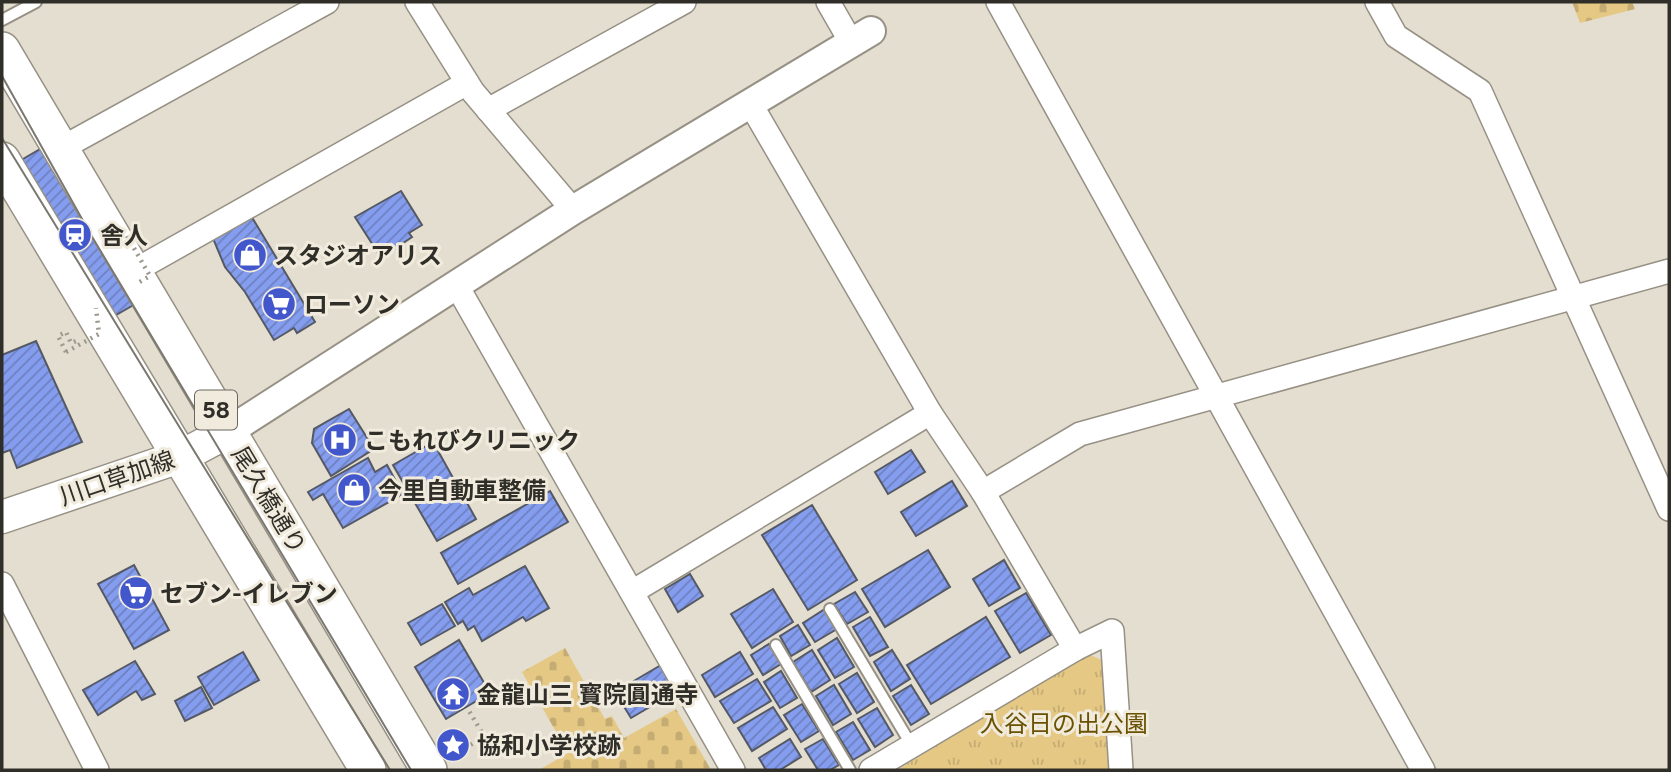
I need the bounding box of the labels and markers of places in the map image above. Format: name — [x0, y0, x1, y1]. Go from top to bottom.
station icon: 舎人 — [56, 216, 94, 254]
place label: 舎人 — [100, 221, 148, 250]
shop icon: スタジオアリス — [231, 236, 269, 274]
place label: スタジオアリス — [274, 241, 442, 270]
supermarket icon: ローソン — [260, 285, 298, 323]
place label: ローソン — [304, 290, 400, 319]
hospital icon: こもれびクリニック — [321, 421, 359, 459]
place label: こもれびクリニック — [364, 426, 580, 455]
shop icon: 今里自動車整備 — [335, 471, 373, 509]
place label: 今里自動車整備 — [378, 476, 546, 505]
supermarket icon: セブン-イレブン — [117, 574, 155, 612]
place label: セブン-イレブン — [160, 579, 338, 608]
temple icon: 金龍山三 寳院圓通寺 — [434, 675, 472, 713]
place label: 金龍山三 寳院圓通寺 — [477, 680, 699, 709]
place icon: 協和小学校跡 — [434, 726, 472, 764]
place label: 協和小学校跡 — [477, 731, 621, 760]

